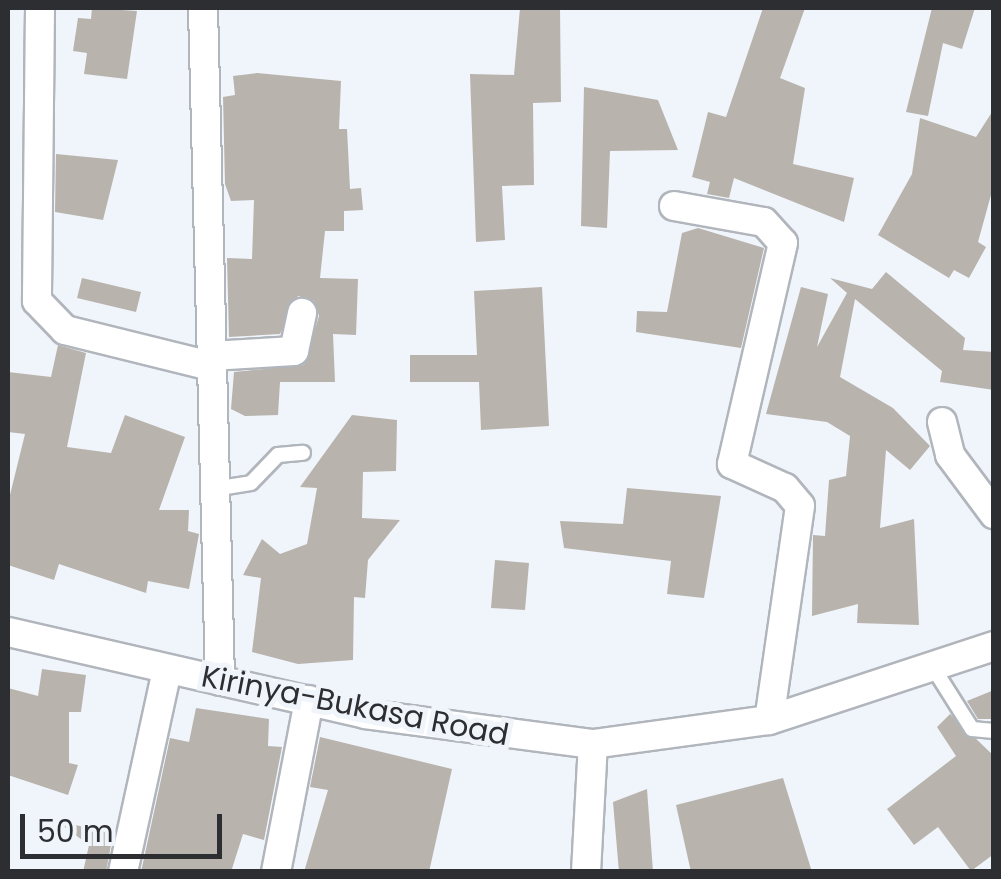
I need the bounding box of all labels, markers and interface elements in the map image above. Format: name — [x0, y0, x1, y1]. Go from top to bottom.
street label: Kirinya-Bukasa Road — [198, 659, 512, 753]
scale bar — [25, 794, 228, 856]
text: 50 m — [37, 810, 114, 853]

